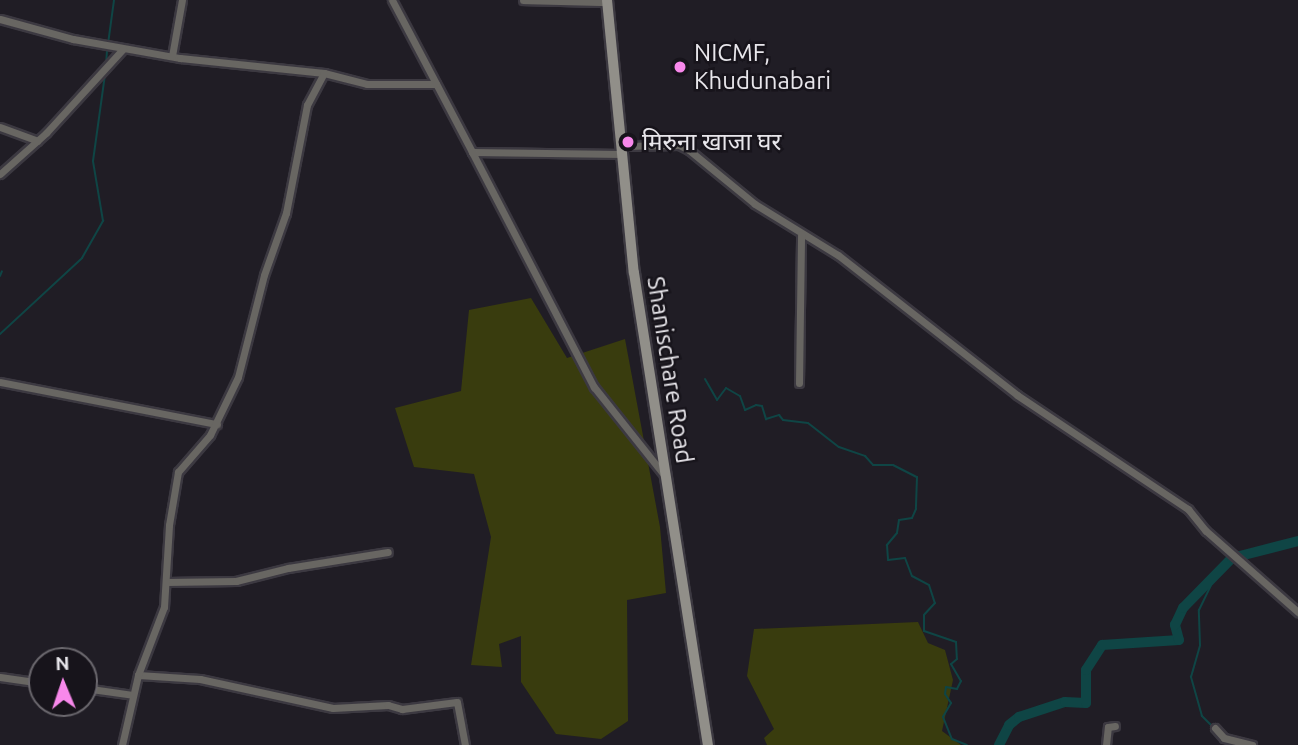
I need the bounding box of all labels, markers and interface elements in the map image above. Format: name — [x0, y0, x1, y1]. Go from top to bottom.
place label: NICMF, Khudunabari — [694, 39, 831, 95]
marker: NICMF, Khudunabari — [672, 59, 688, 75]
place label: मिरुना खाजा घर — [642, 128, 781, 156]
marker: मिरुना खाजा घर — [620, 134, 636, 150]
street label: Shanischare Road — [641, 274, 699, 466]
north arrow — [28, 647, 98, 717]
text: N — [55, 652, 70, 674]

